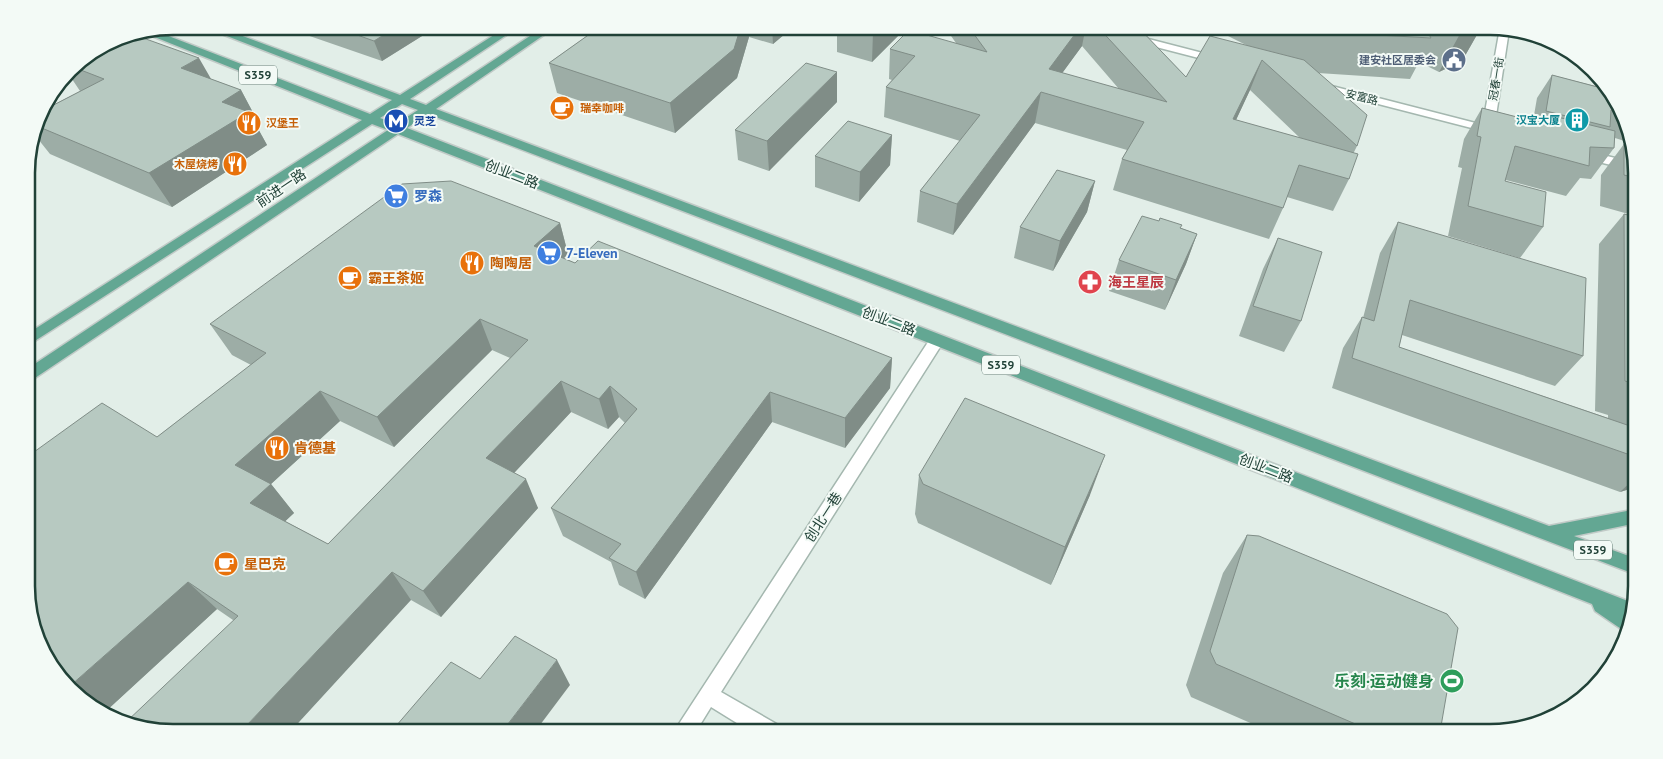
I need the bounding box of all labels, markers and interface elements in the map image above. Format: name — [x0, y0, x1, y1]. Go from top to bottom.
public building icon: 建安社区居委会 — [1441, 47, 1467, 73]
place label: 建安社区居委会 — [1359, 53, 1436, 67]
street label: 冠春一街 — [1486, 56, 1506, 102]
road number: S359 — [239, 66, 277, 84]
street label: 安富路 — [1344, 86, 1380, 108]
cafe icon: 瑞幸咖啡 — [549, 95, 575, 121]
place label: 瑞幸咖啡 — [580, 101, 624, 115]
building icon: 汉宝大厦 — [1564, 107, 1590, 133]
metro station icon: 灵芝 — [383, 108, 409, 134]
restaurant icon: 汉堡王 — [236, 110, 262, 136]
place label: 汉宝大厦 — [1516, 113, 1560, 127]
place label: 灵芝 — [414, 114, 436, 128]
place label: 汉堡王 — [266, 116, 299, 130]
restaurant icon: 木屋烧烤 — [222, 151, 248, 177]
street label: 创业二路 — [483, 156, 541, 192]
place label: 木屋烧烤 — [174, 157, 218, 171]
street label: 前进一路 — [253, 165, 309, 211]
supermarket icon: 罗森 — [383, 183, 409, 209]
place label: 罗森 — [414, 187, 442, 205]
supermarket icon: 7-Eleven — [536, 240, 562, 266]
place label: 7-Eleven — [566, 244, 618, 262]
restaurant icon: 陶陶居 — [459, 250, 485, 276]
place label: 陶陶居 — [490, 254, 532, 272]
cafe icon: 霸王茶姬 — [337, 265, 363, 291]
place label: 霸王茶姬 — [368, 269, 424, 287]
pharmacy icon: 海王星辰 — [1077, 269, 1103, 295]
place label: 海王星辰 — [1108, 273, 1164, 291]
street label: 创业二路 — [860, 303, 918, 339]
road number: S359 — [982, 356, 1020, 374]
restaurant icon: 肯德基 — [264, 435, 290, 461]
place label: 肯德基 — [294, 439, 336, 457]
street label: 创业二路 — [1237, 450, 1295, 486]
street label: 创北一巷 — [800, 489, 846, 545]
road number: S359 — [1574, 540, 1612, 560]
cafe icon: 星巴克 — [213, 551, 239, 577]
place label: 星巴克 — [244, 555, 286, 573]
sports icon: 乐刻·运动健身 — [1439, 668, 1465, 694]
place label: 乐刻·运动健身 — [1334, 671, 1434, 691]

